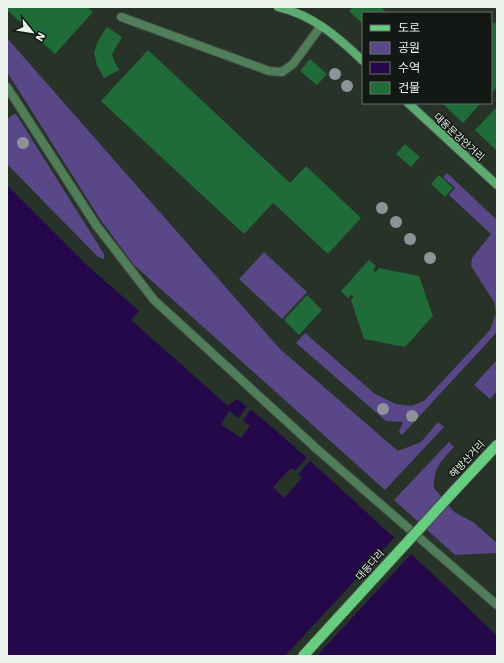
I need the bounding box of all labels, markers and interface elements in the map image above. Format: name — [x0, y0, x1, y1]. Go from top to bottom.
north arrow — [12, 12, 52, 52]
legend — [362, 12, 492, 104]
text: 도로 — [398, 21, 420, 35]
text: N — [33, 30, 48, 44]
text: 공원 — [398, 41, 420, 55]
text: 수역 — [398, 61, 420, 75]
text: 건물 — [398, 81, 420, 95]
street label: 대동문강안거리 — [432, 111, 486, 163]
street label: 해방산거리 — [447, 438, 487, 480]
street label: 대동다리 — [354, 548, 386, 582]

